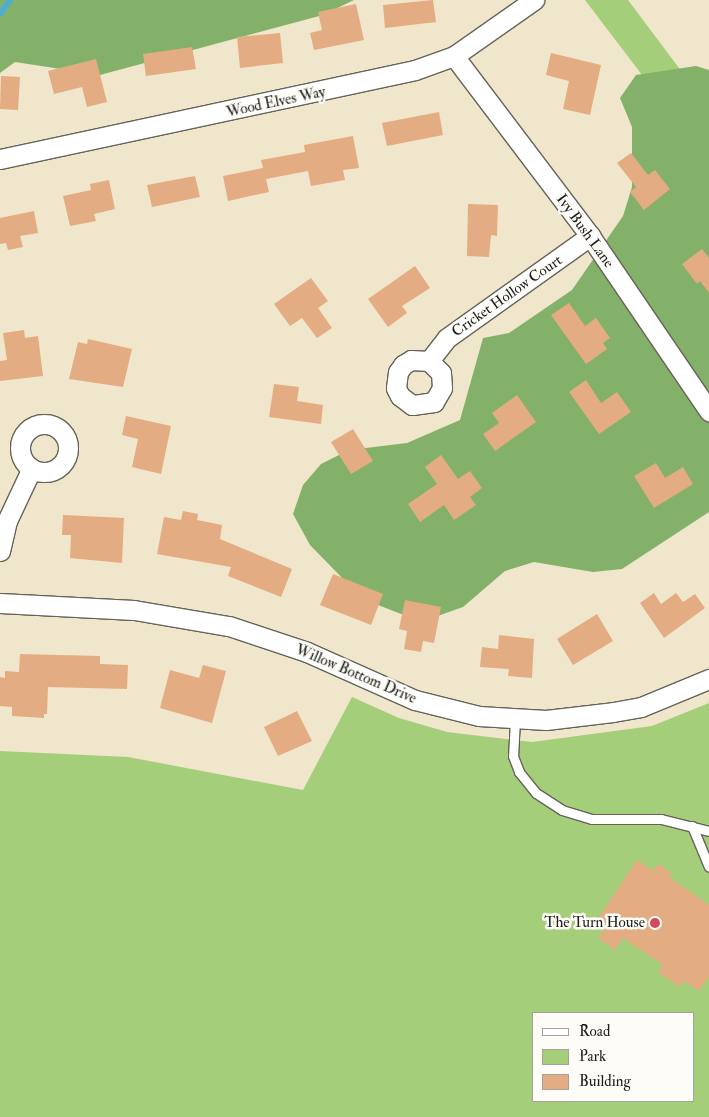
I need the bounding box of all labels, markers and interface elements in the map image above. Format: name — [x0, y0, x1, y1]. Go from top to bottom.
street label: Wood Elves Way — [225, 83, 327, 121]
street label: Ivy Bush Lane — [552, 191, 618, 271]
street label: Cricket Hollow Court — [448, 251, 566, 341]
street label: Willow Bottom Drive — [293, 640, 419, 708]
place label: The Turn House — [544, 914, 645, 932]
marker: The Turn House — [649, 917, 661, 929]
legend — [532, 1012, 694, 1102]
text: Road — [579, 1022, 610, 1041]
text: Park — [579, 1047, 606, 1066]
text: Building — [579, 1072, 631, 1091]

